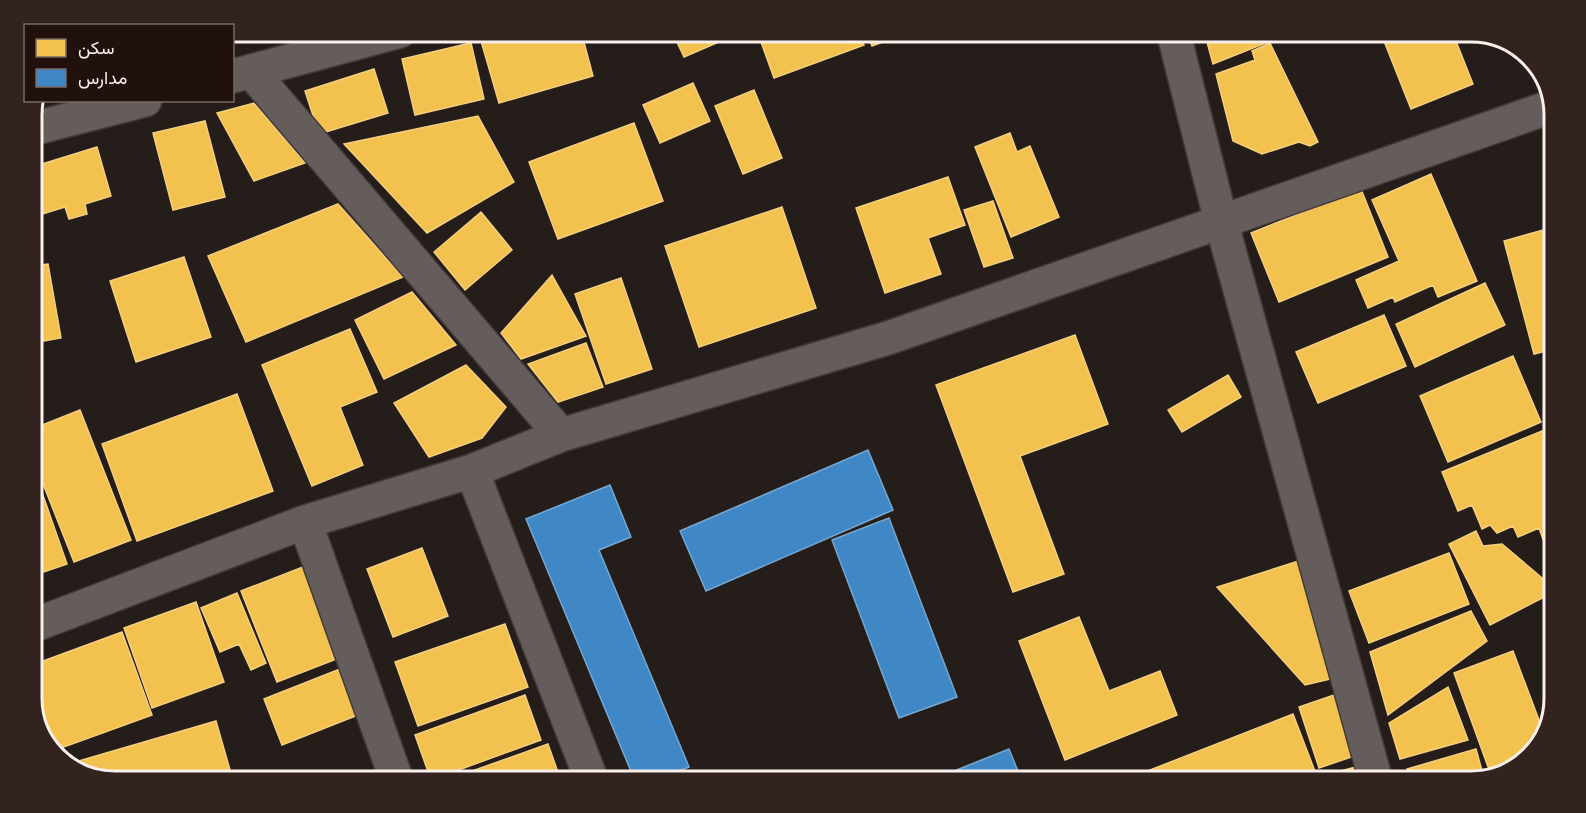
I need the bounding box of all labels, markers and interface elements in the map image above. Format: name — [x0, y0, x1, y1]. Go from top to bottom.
legend — [24, 24, 234, 102]
text: سكن — [78, 35, 114, 59]
text: مدارس — [78, 65, 127, 89]

